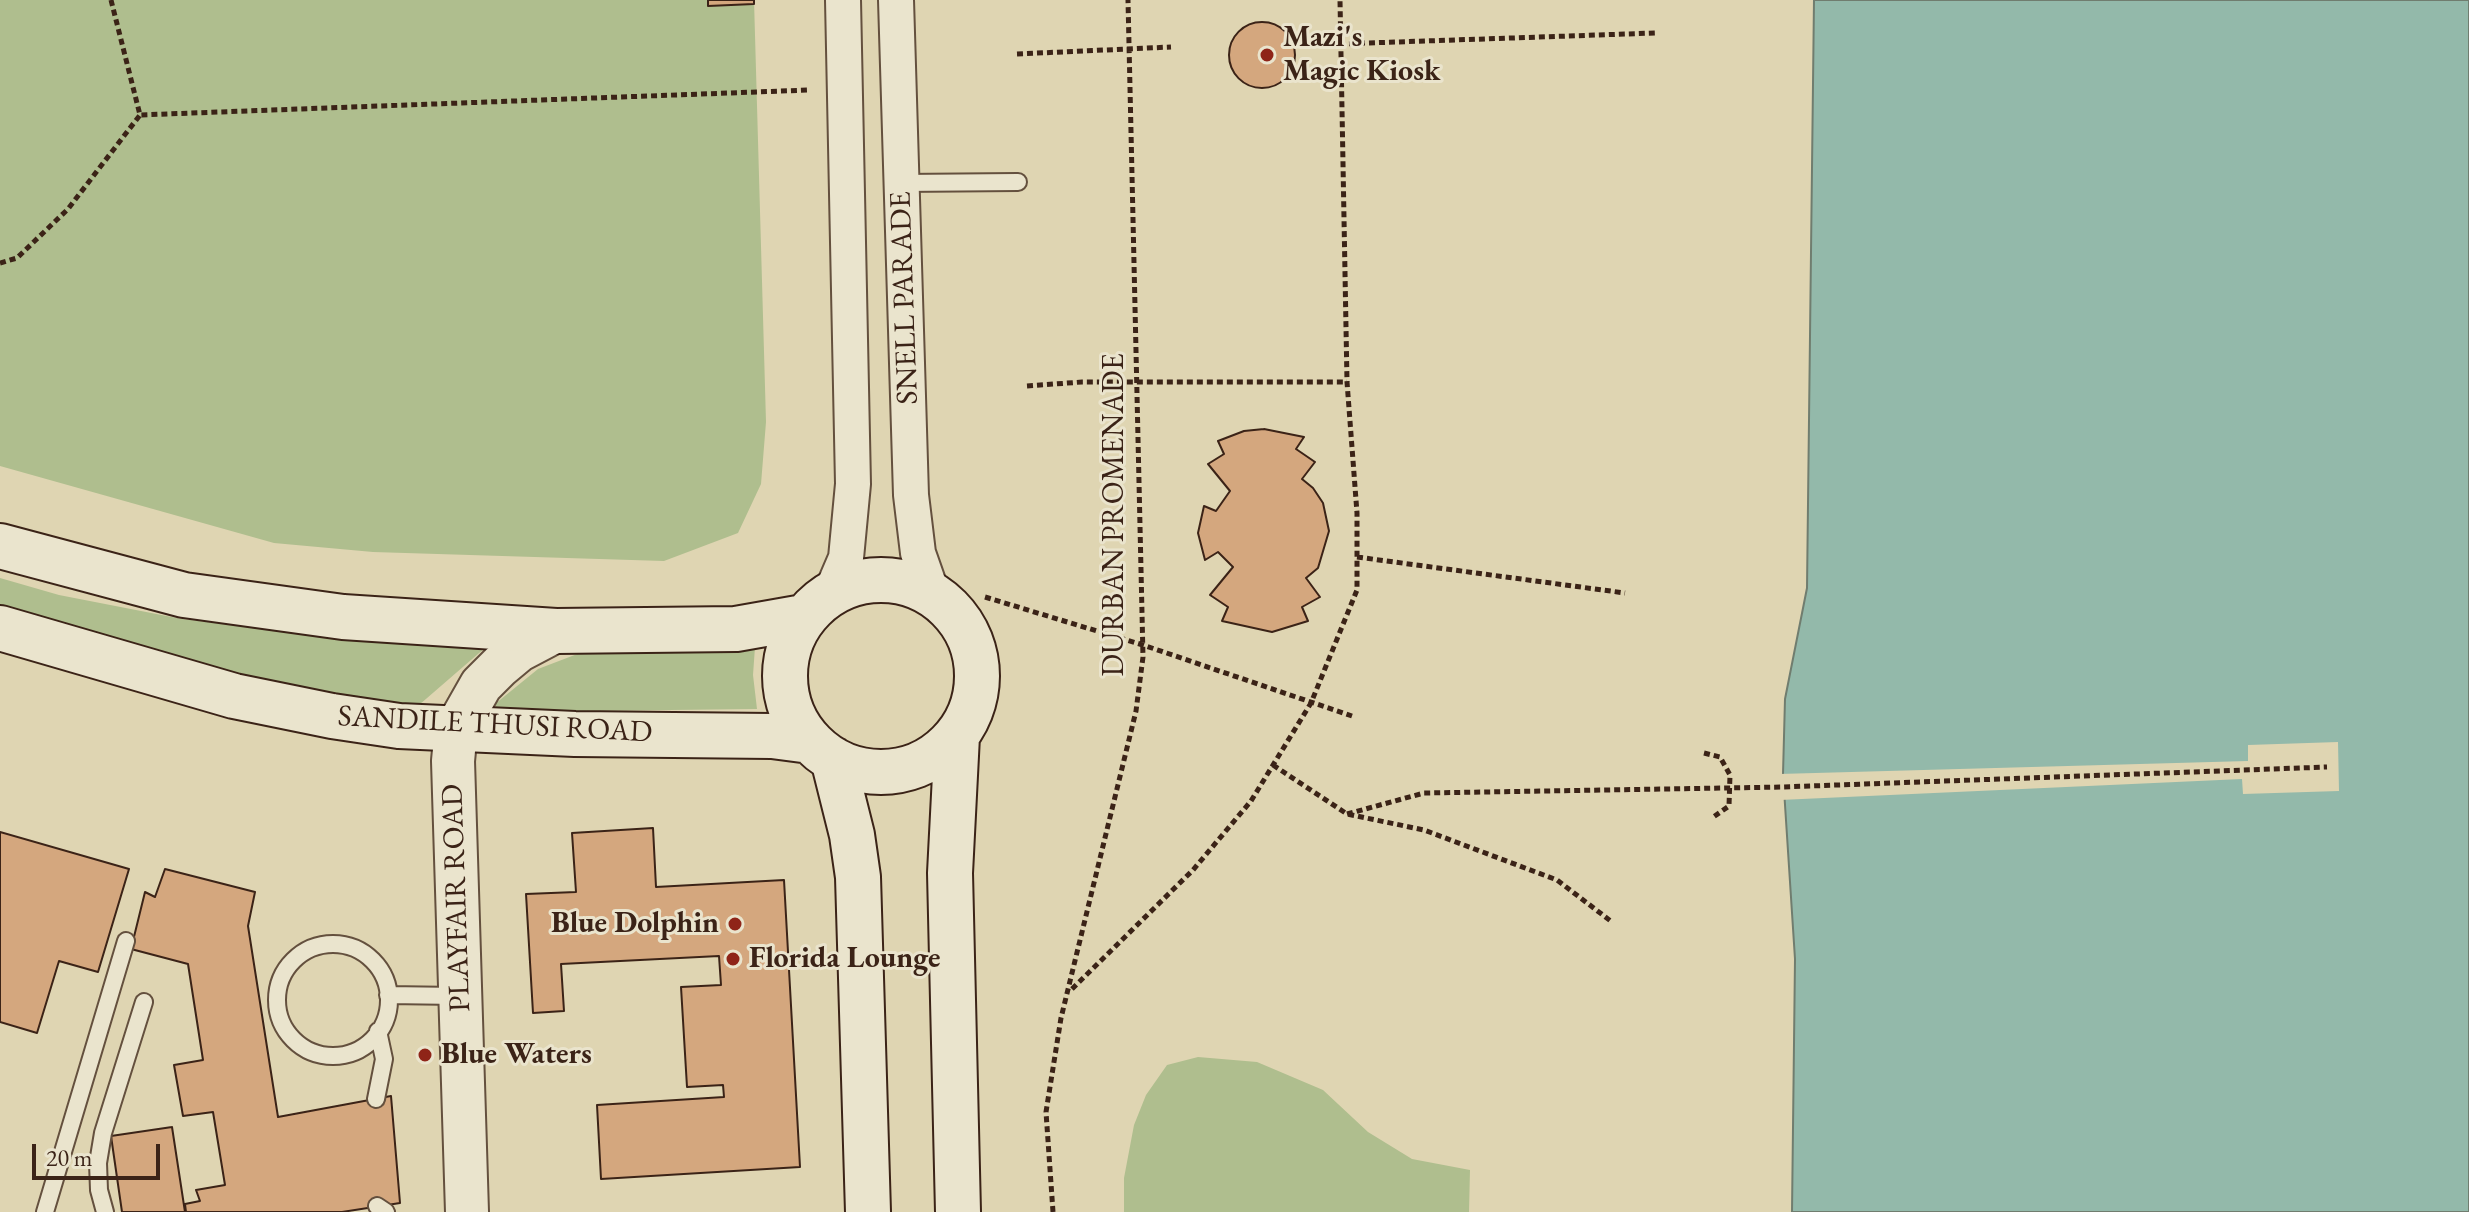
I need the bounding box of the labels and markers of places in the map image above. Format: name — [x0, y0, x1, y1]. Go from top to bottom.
place label: Mazi's Magic Kiosk — [1283, 20, 1440, 90]
marker: Mazi's Magic Kiosk — [1258, 46, 1276, 64]
place label: Blue Dolphin — [551, 906, 719, 942]
marker: Blue Dolphin — [726, 915, 744, 933]
place label: Florida Lounge — [749, 941, 941, 977]
marker: Florida Lounge — [724, 950, 742, 968]
place label: Blue Waters — [441, 1037, 592, 1073]
marker: Blue Waters — [416, 1046, 434, 1064]

